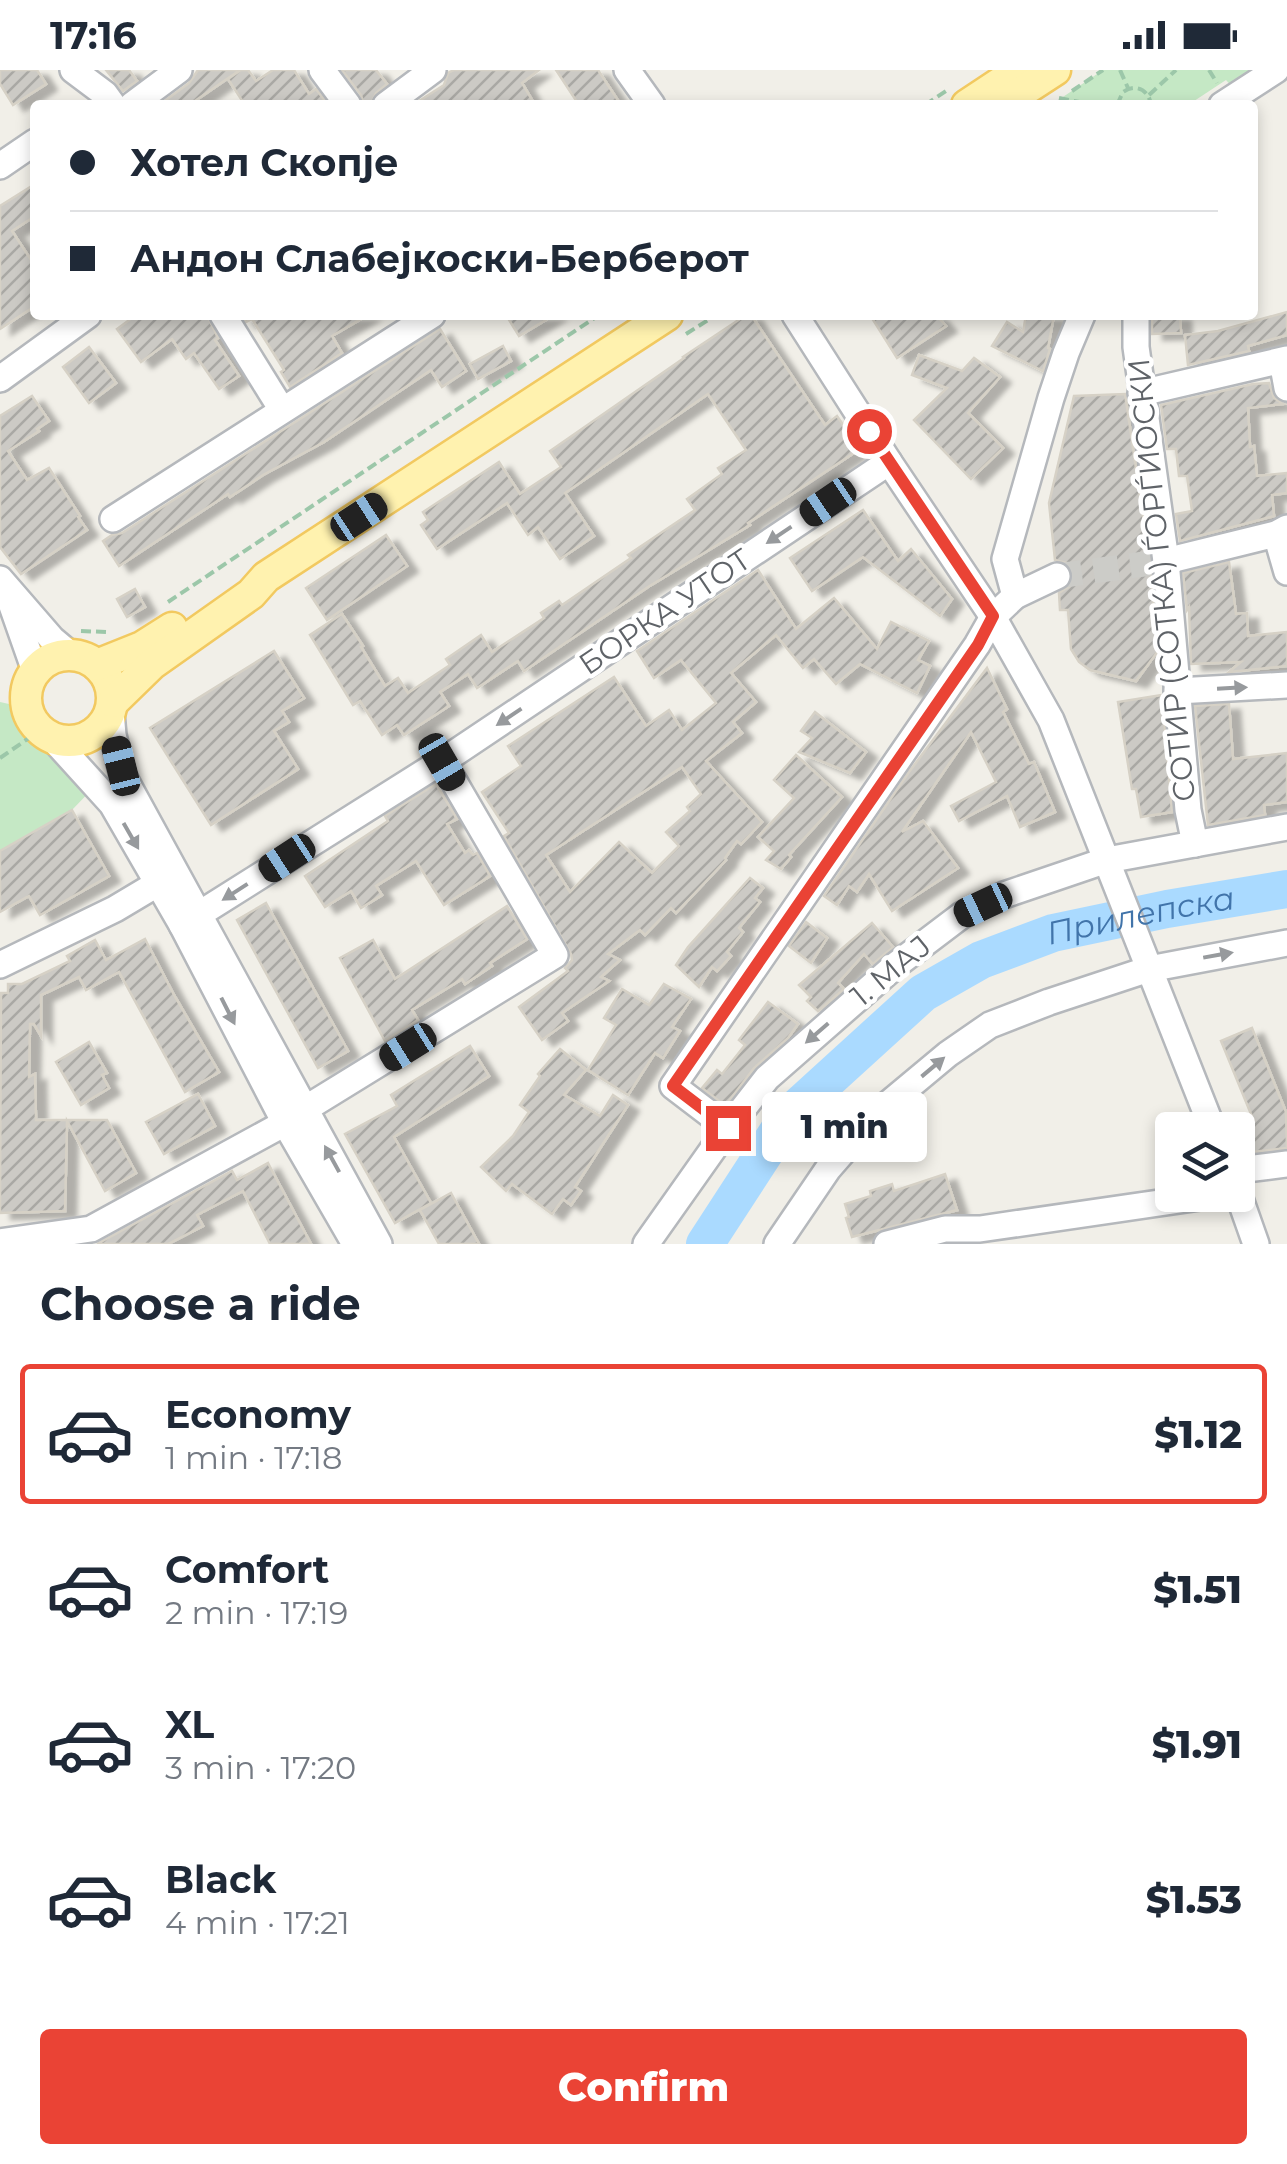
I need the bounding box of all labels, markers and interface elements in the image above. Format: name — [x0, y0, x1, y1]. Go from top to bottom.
text: 17:16 — [50, 12, 137, 59]
text: Хотел Скопје — [130, 139, 399, 186]
text: Андон Слабејкоски-Берберот — [130, 235, 749, 282]
street label: СОТИР (СОТКА) ЃОРЃИОСКИ — [1120, 357, 1203, 803]
route start — [847, 409, 892, 454]
car — [795, 473, 861, 531]
car — [326, 488, 392, 546]
one-way arrow — [765, 526, 792, 544]
street label: БОРКА УТОТ — [572, 540, 758, 683]
one-way arrow — [1216, 680, 1248, 696]
one-way arrow — [496, 707, 523, 725]
car — [414, 729, 470, 795]
car — [99, 733, 143, 799]
one-way arrow — [121, 822, 139, 850]
car — [254, 829, 320, 887]
water label: Прилепска — [1043, 878, 1237, 953]
car — [949, 879, 1017, 931]
one-way arrow — [222, 882, 249, 900]
street label: 1. МАЈ — [843, 927, 938, 1014]
one-way arrow — [1203, 947, 1234, 963]
one-way arrow — [219, 997, 236, 1026]
car — [375, 1018, 441, 1076]
one-way arrow — [805, 1022, 830, 1044]
one-way arrow — [920, 1057, 945, 1078]
callout: 1 min — [763, 1093, 928, 1163]
route end — [706, 1106, 751, 1151]
text: 1 min — [800, 1107, 889, 1146]
map controls — [1155, 1112, 1255, 1212]
button: layers — [1155, 1112, 1255, 1212]
one-way arrow — [324, 1144, 341, 1173]
text: Choose a ride — [40, 1276, 361, 1331]
icon: car — [45, 1389, 135, 1479]
text: Economy — [165, 1391, 351, 1438]
text: $1.12 — [1154, 1411, 1242, 1458]
text: 1 min · 17:18 — [165, 1438, 342, 1477]
icon: car — [45, 1544, 135, 1634]
text: Comfort — [165, 1546, 329, 1593]
text: $1.51 — [1153, 1566, 1242, 1613]
text: 2 min · 17:19 — [165, 1593, 348, 1632]
icon: car — [45, 1699, 135, 1789]
text: XL — [165, 1701, 214, 1748]
text: $1.91 — [1152, 1721, 1242, 1768]
text: 3 min · 17:20 — [165, 1748, 356, 1787]
icon: car — [45, 1854, 135, 1944]
text: Black — [165, 1856, 276, 1903]
text: $1.53 — [1146, 1876, 1242, 1923]
text: 4 min · 17:21 — [165, 1903, 350, 1942]
button: Confirm — [40, 2029, 1247, 2144]

